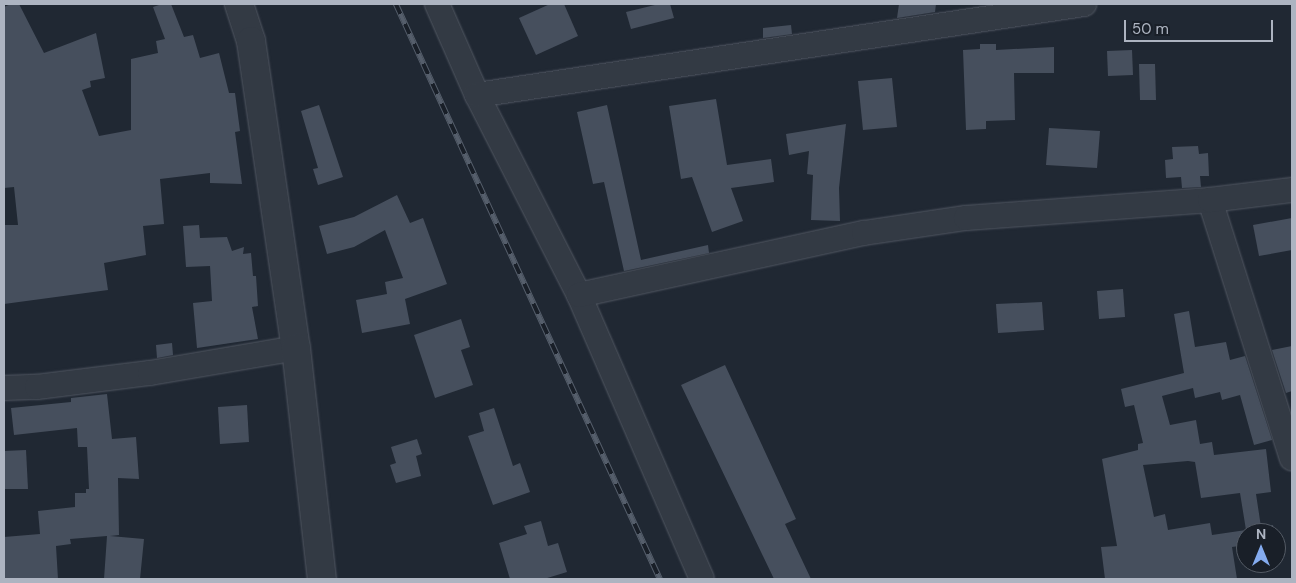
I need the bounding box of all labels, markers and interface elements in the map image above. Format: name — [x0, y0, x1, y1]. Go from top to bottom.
scale bar — [1126, 10, 1275, 42]
text: 50 m — [1132, 19, 1169, 39]
north arrow — [1236, 523, 1286, 573]
text: N — [1256, 525, 1266, 543]

